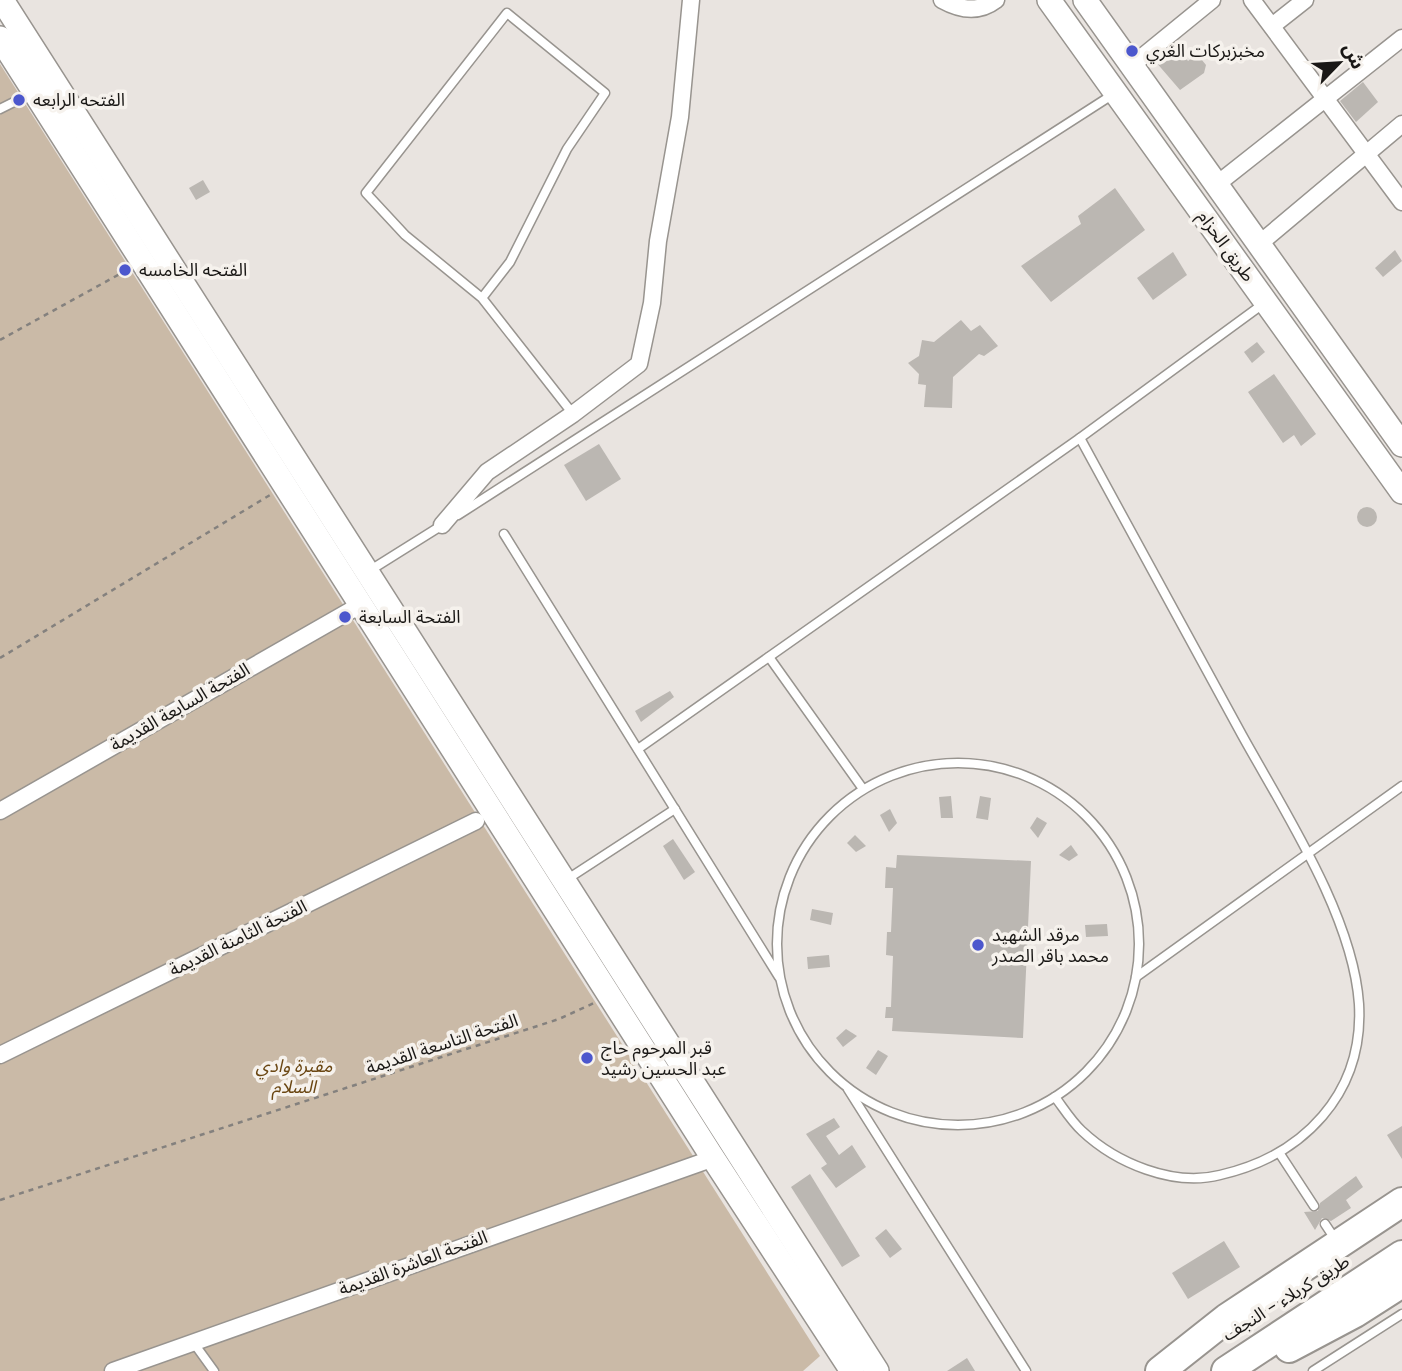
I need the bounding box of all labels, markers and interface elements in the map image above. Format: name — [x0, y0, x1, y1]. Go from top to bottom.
north arrow — [1304, 28, 1374, 98]
place label: مخبزبركات الغري — [1146, 39, 1265, 64]
text: ش — [1338, 39, 1371, 73]
marker: مخبزبركات الغري — [1124, 43, 1140, 59]
place label: الفتحه الرابعه — [33, 88, 125, 111]
marker: الفتحه الرابعه — [11, 92, 27, 108]
street label: طريق الحزام — [1190, 205, 1260, 288]
place label: الفتحه الخامسه — [139, 258, 247, 281]
marker: الفتحه الخامسه — [117, 262, 133, 278]
place label: الفتحة السابعة — [359, 605, 461, 628]
marker: الفتحة السابعة — [337, 609, 353, 625]
street label: الفتحة السابعة القديمة — [106, 657, 254, 756]
street label: الفتحة الثامنة القديمة — [165, 894, 311, 981]
place label: مرقد الشهيد محمد باقر الصدر — [991, 923, 1109, 967]
marker: مرقد الشهيد محمد باقر الصدر — [970, 937, 986, 953]
street label: الفتحة التاسعة القديمة — [363, 1008, 521, 1079]
place label: قبر المرحوم حاج عبد الحسين رشيد — [601, 1036, 726, 1080]
marker: قبر المرحوم حاج عبد الحسين رشيد — [579, 1050, 595, 1066]
park label: مقبرة وادي السلام — [256, 1054, 333, 1101]
street label: الفتحة العاشرة القديمة — [335, 1225, 490, 1300]
street label: طريق کربلاء - النجف — [1218, 1249, 1353, 1346]

